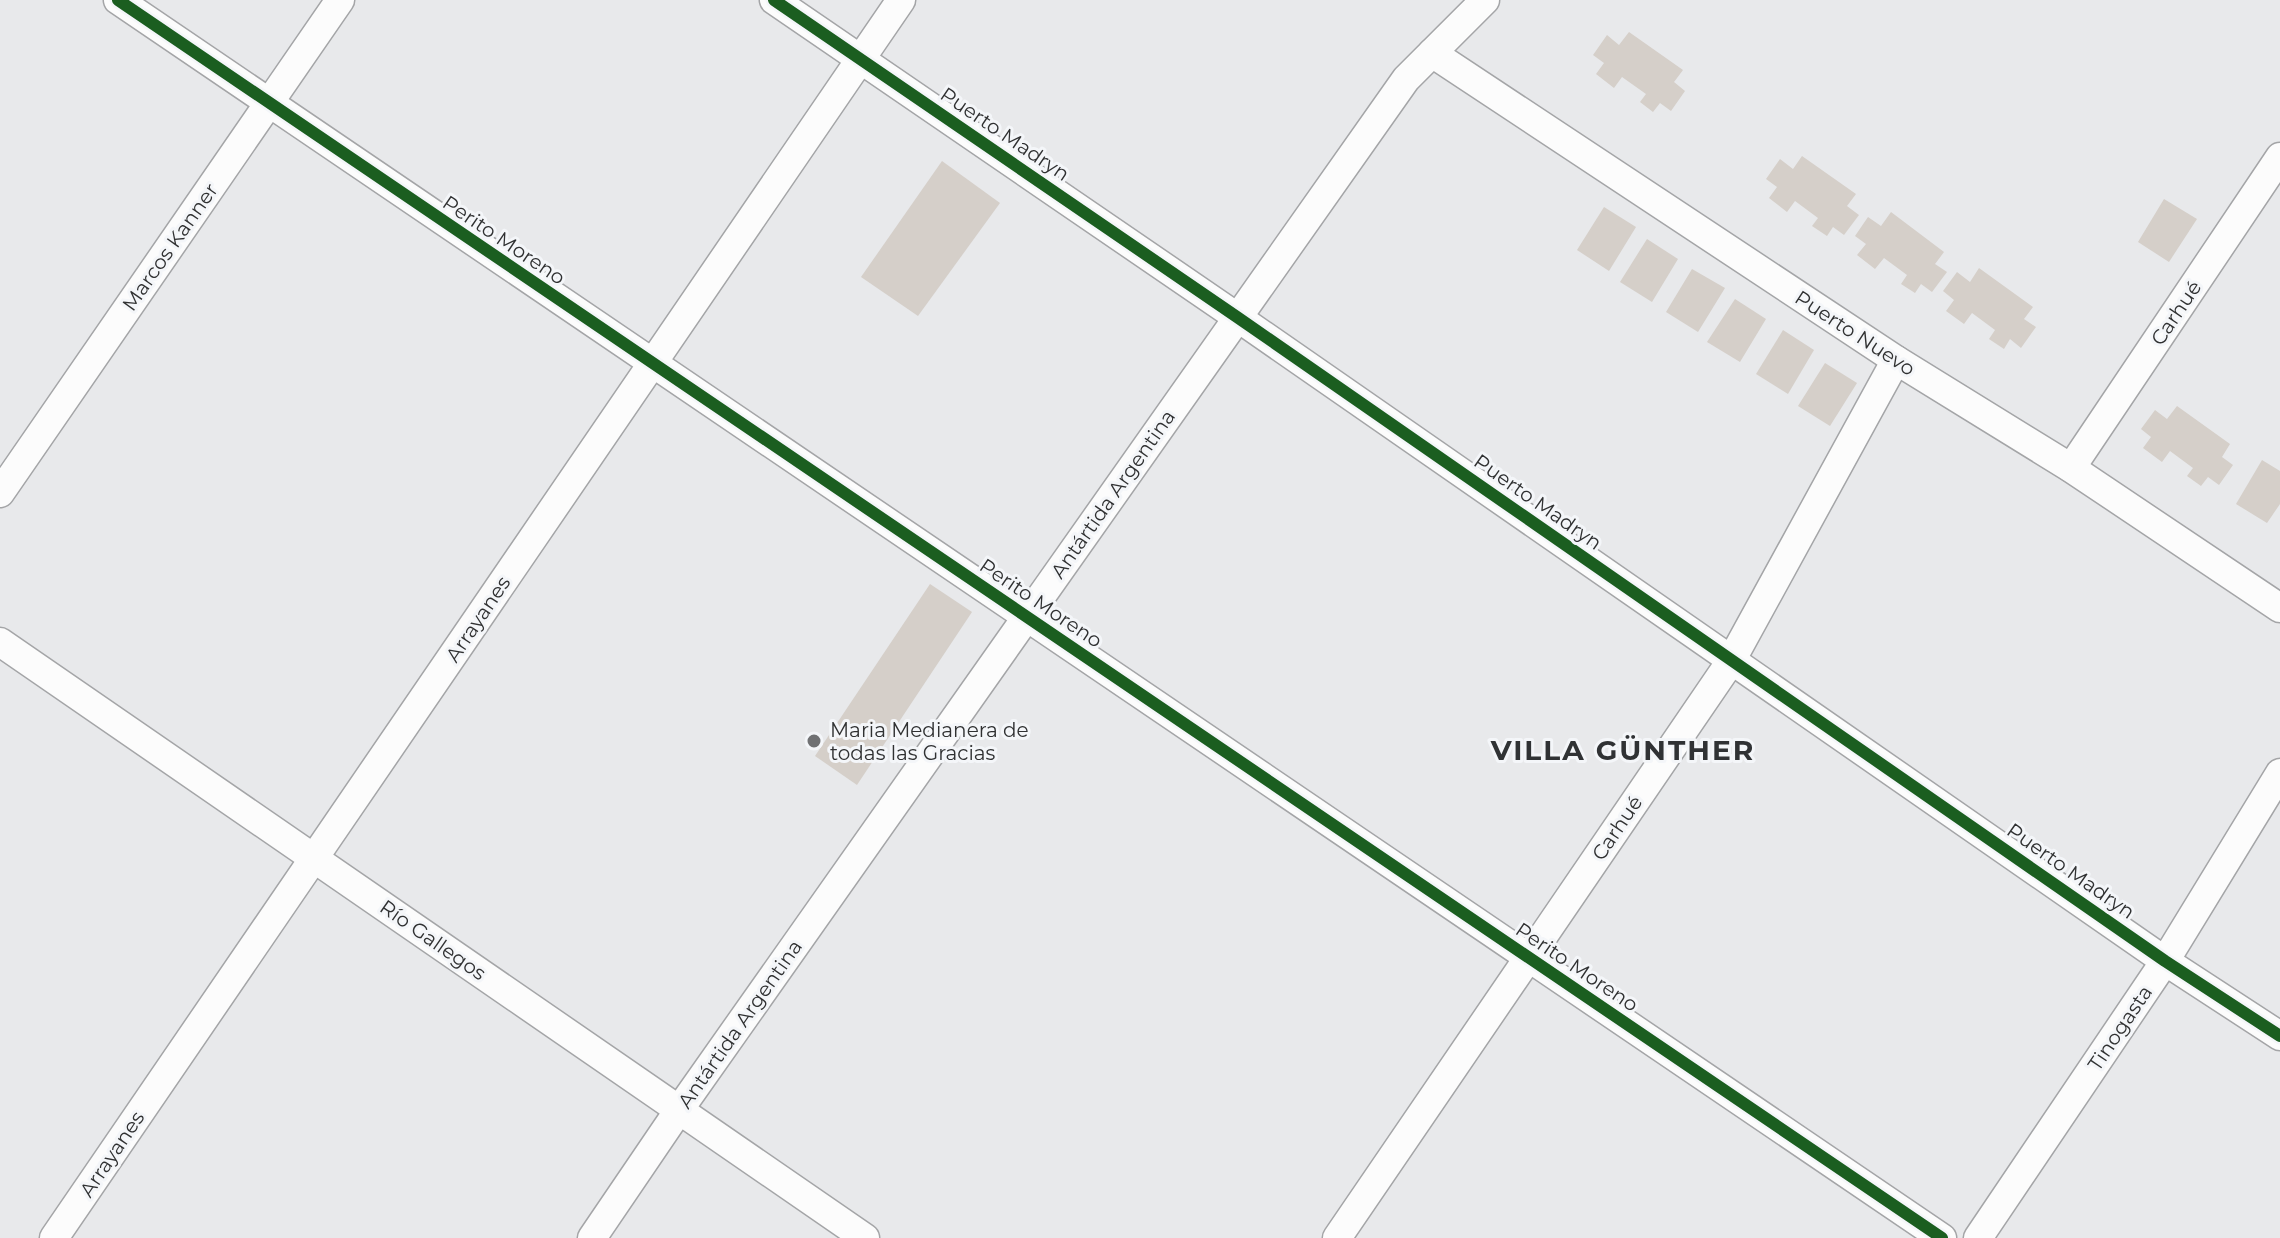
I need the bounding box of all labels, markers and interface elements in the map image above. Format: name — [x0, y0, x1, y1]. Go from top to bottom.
street label: Puerto Madryn — [936, 82, 1074, 186]
street label: Marcos Kanner — [117, 179, 223, 315]
street label: Perito Moreno — [438, 190, 570, 290]
street label: Carhué — [2146, 276, 2206, 350]
street label: Puerto Nuevo — [1790, 285, 1920, 381]
street label: Antártida Argentina — [1046, 405, 1180, 583]
street label: Puerto Madryn — [1470, 449, 1606, 555]
street label: Perito Moreno — [975, 553, 1107, 653]
street label: Arrayanes — [441, 571, 516, 667]
place label: Maria Medianera de todas las Gracias — [830, 718, 1029, 765]
marker: Maria Medianera de todas las Gracias — [805, 732, 823, 750]
district label: VILLA GÜNTHER — [1490, 733, 1755, 767]
street label: Carhué — [1587, 791, 1647, 865]
street label: Puerto Madryn — [2003, 818, 2139, 924]
street label: Río Gallegos — [375, 895, 491, 985]
street label: Perito Moreno — [1511, 917, 1643, 1017]
street label: Antártida Argentina — [673, 935, 807, 1113]
street label: Tinogasta — [2083, 981, 2157, 1075]
street label: Arrayanes — [75, 1106, 150, 1202]

